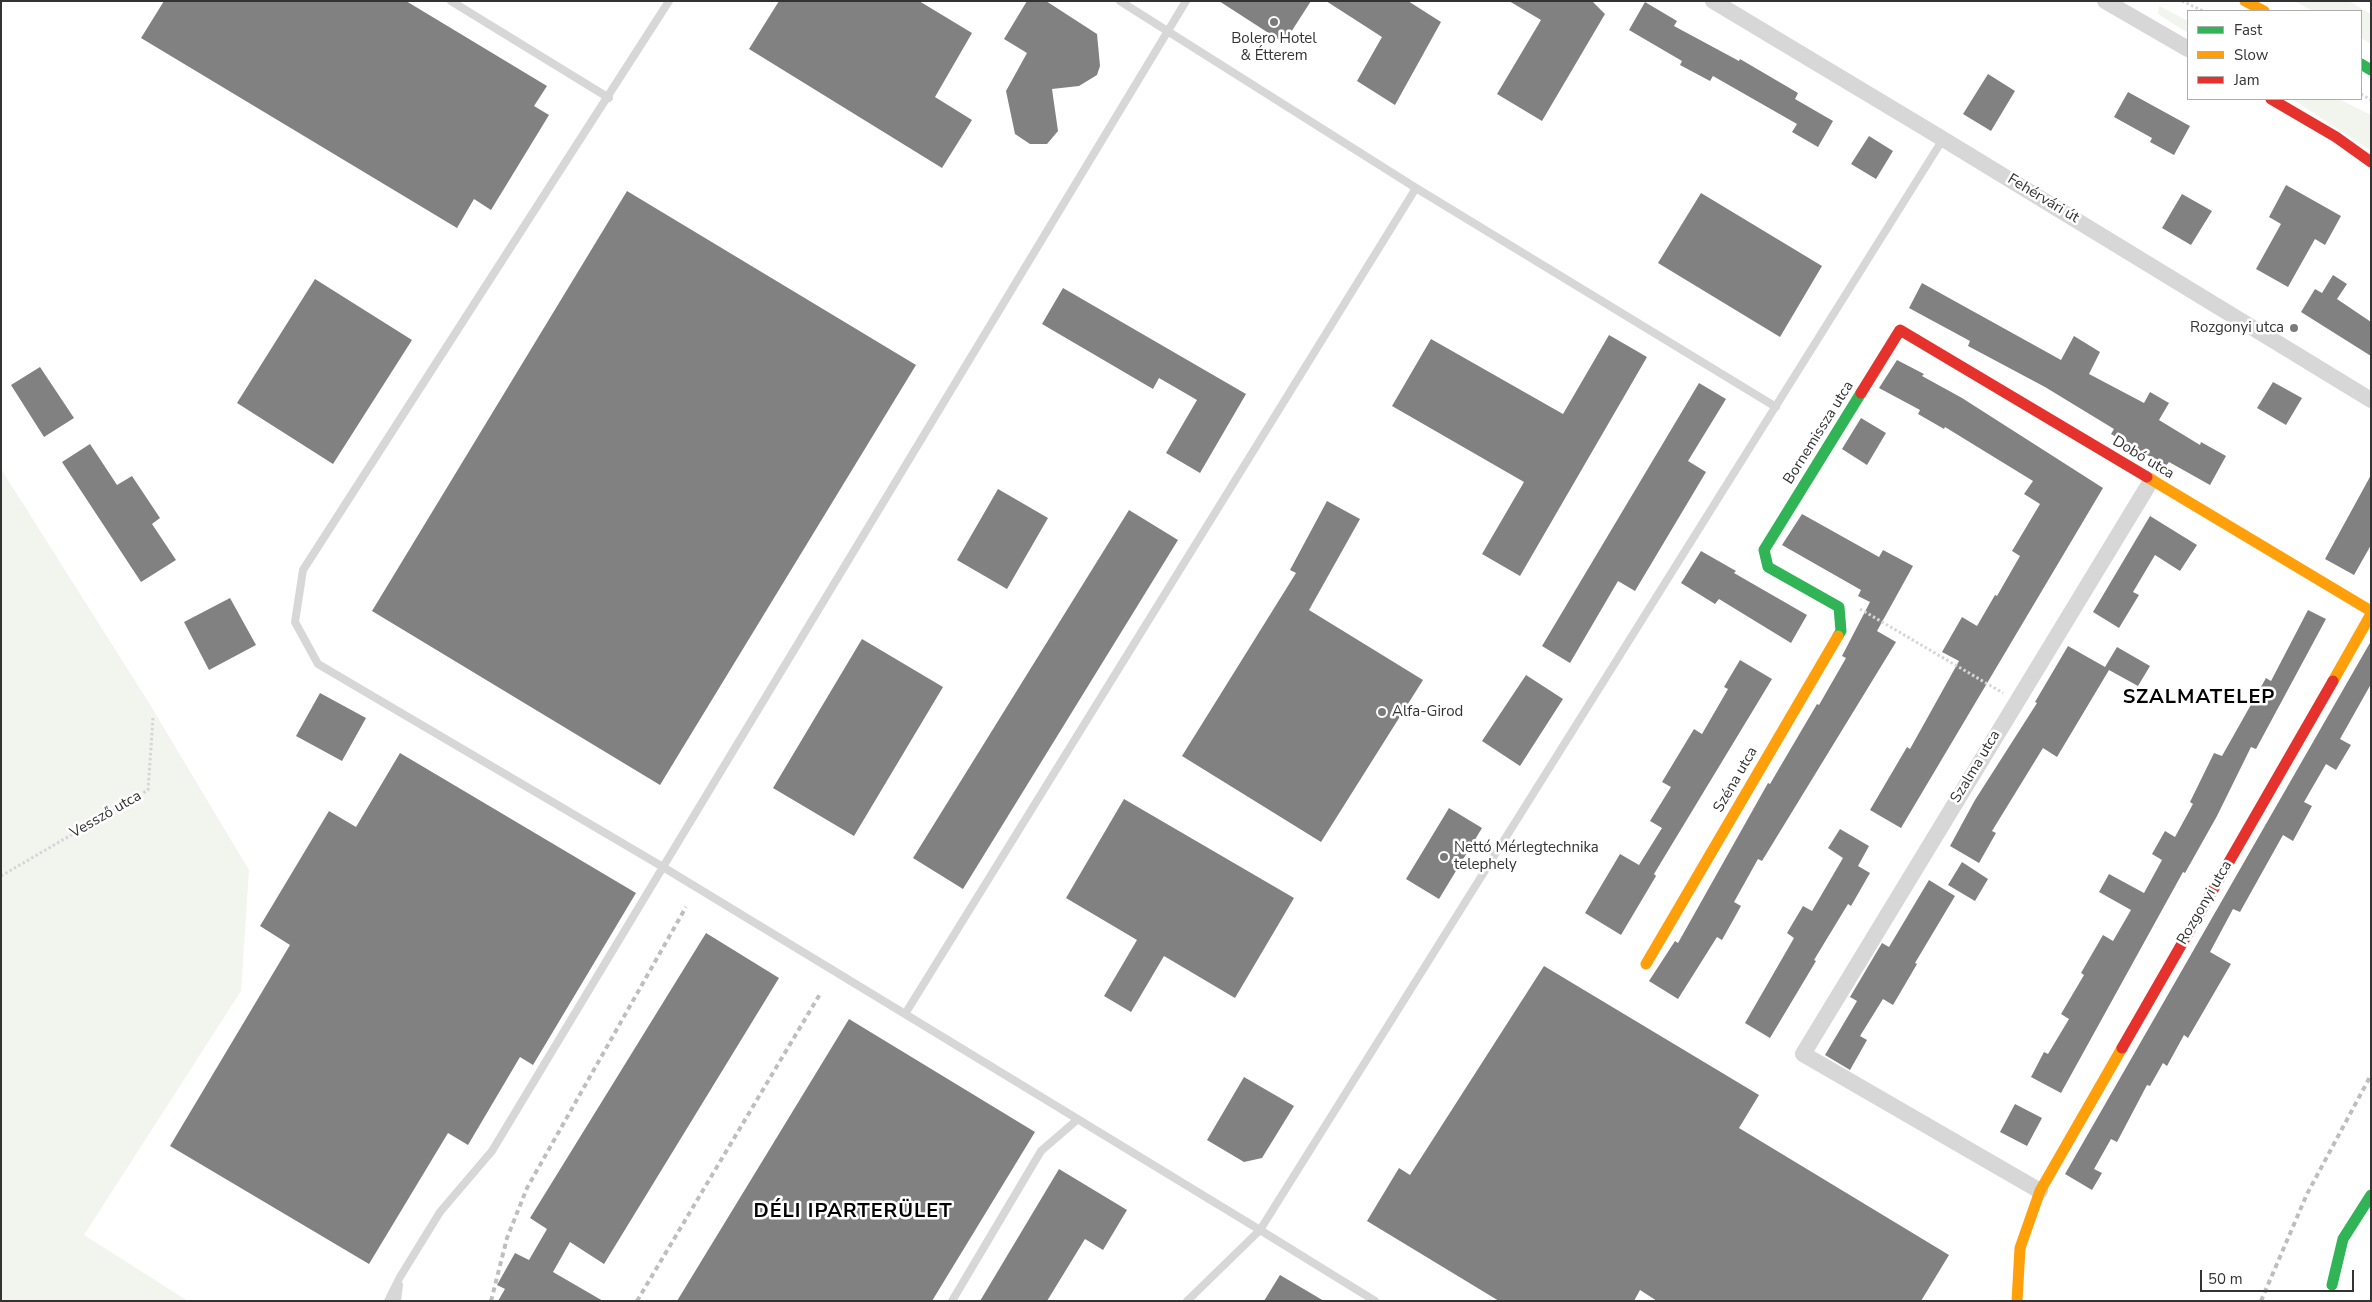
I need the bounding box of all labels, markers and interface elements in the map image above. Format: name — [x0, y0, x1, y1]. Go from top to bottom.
legend — [2187, 10, 2362, 100]
marker: Bolero Hotel & Étterem — [1268, 16, 1280, 28]
text: Fast — [2234, 20, 2262, 40]
place label: Bolero Hotel & Étterem — [1231, 30, 1317, 65]
text: Slow — [2234, 45, 2268, 65]
text: Jam — [2234, 70, 2260, 90]
street label: Fehérvári út — [2004, 171, 2082, 227]
place label: Rozgonyi utca — [2190, 319, 2284, 337]
marker: Rozgonyi utca — [2288, 322, 2300, 334]
street label: Bornemissza utca — [1780, 378, 1858, 488]
street label: Dobó utca — [2109, 433, 2177, 483]
district label: SZALMATELEP — [2121, 686, 2277, 710]
place label: Alfa-Girod — [1392, 703, 1463, 721]
marker: Alfa-Girod — [1376, 706, 1388, 718]
street label: Szalma utca — [1947, 727, 2005, 807]
street label: Széna utca — [1710, 744, 1762, 816]
street label: Vessző utca — [67, 787, 145, 843]
place label: Nettó Mérlegtechnika telephely — [1454, 839, 1599, 874]
marker: Nettó Mérlegtechnika telephely — [1438, 851, 1450, 863]
street label: Rozgonyi utca — [2174, 858, 2236, 948]
district label: DÉLI IPARTERÜLET — [751, 1200, 955, 1224]
scale bar — [2202, 1260, 2356, 1292]
text: 50 m — [2208, 1269, 2243, 1289]

